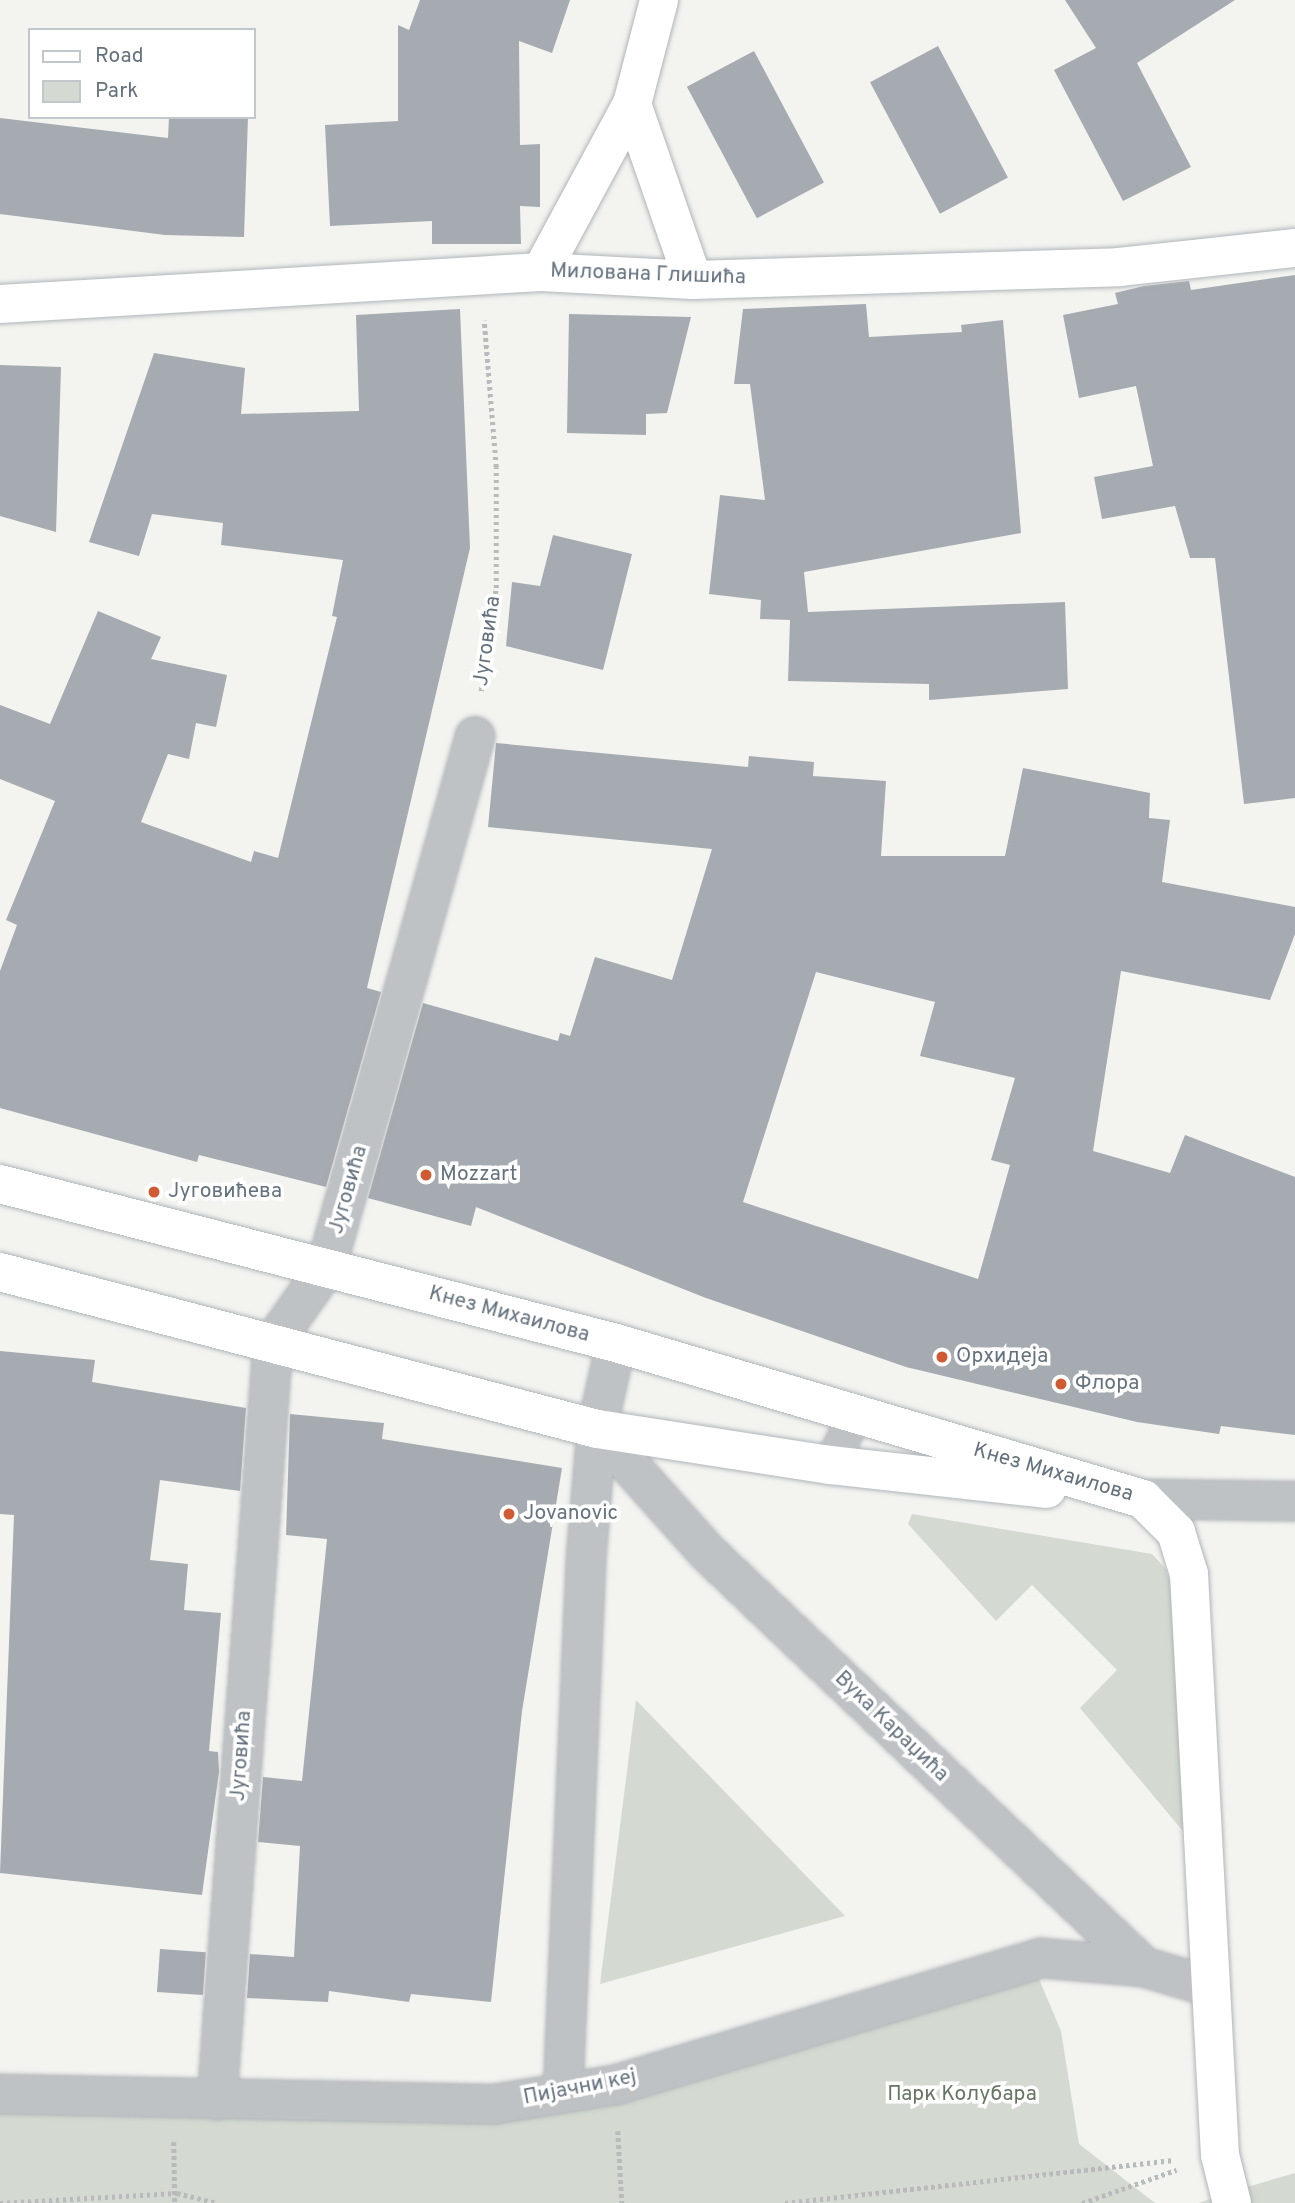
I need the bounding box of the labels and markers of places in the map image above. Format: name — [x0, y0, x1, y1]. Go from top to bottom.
place label: Mozzart — [440, 1162, 517, 1188]
marker: Mozzart — [418, 1167, 434, 1183]
place label: Југовићева — [168, 1179, 282, 1205]
marker: Југовићева — [146, 1184, 162, 1200]
place label: Орхидеја — [956, 1344, 1048, 1370]
marker: Орхидеја — [934, 1349, 950, 1365]
place label: Флора — [1075, 1371, 1139, 1397]
marker: Флора — [1053, 1376, 1069, 1392]
place label: Jovanovic — [523, 1501, 618, 1527]
marker: Jovanovic — [501, 1506, 517, 1522]

